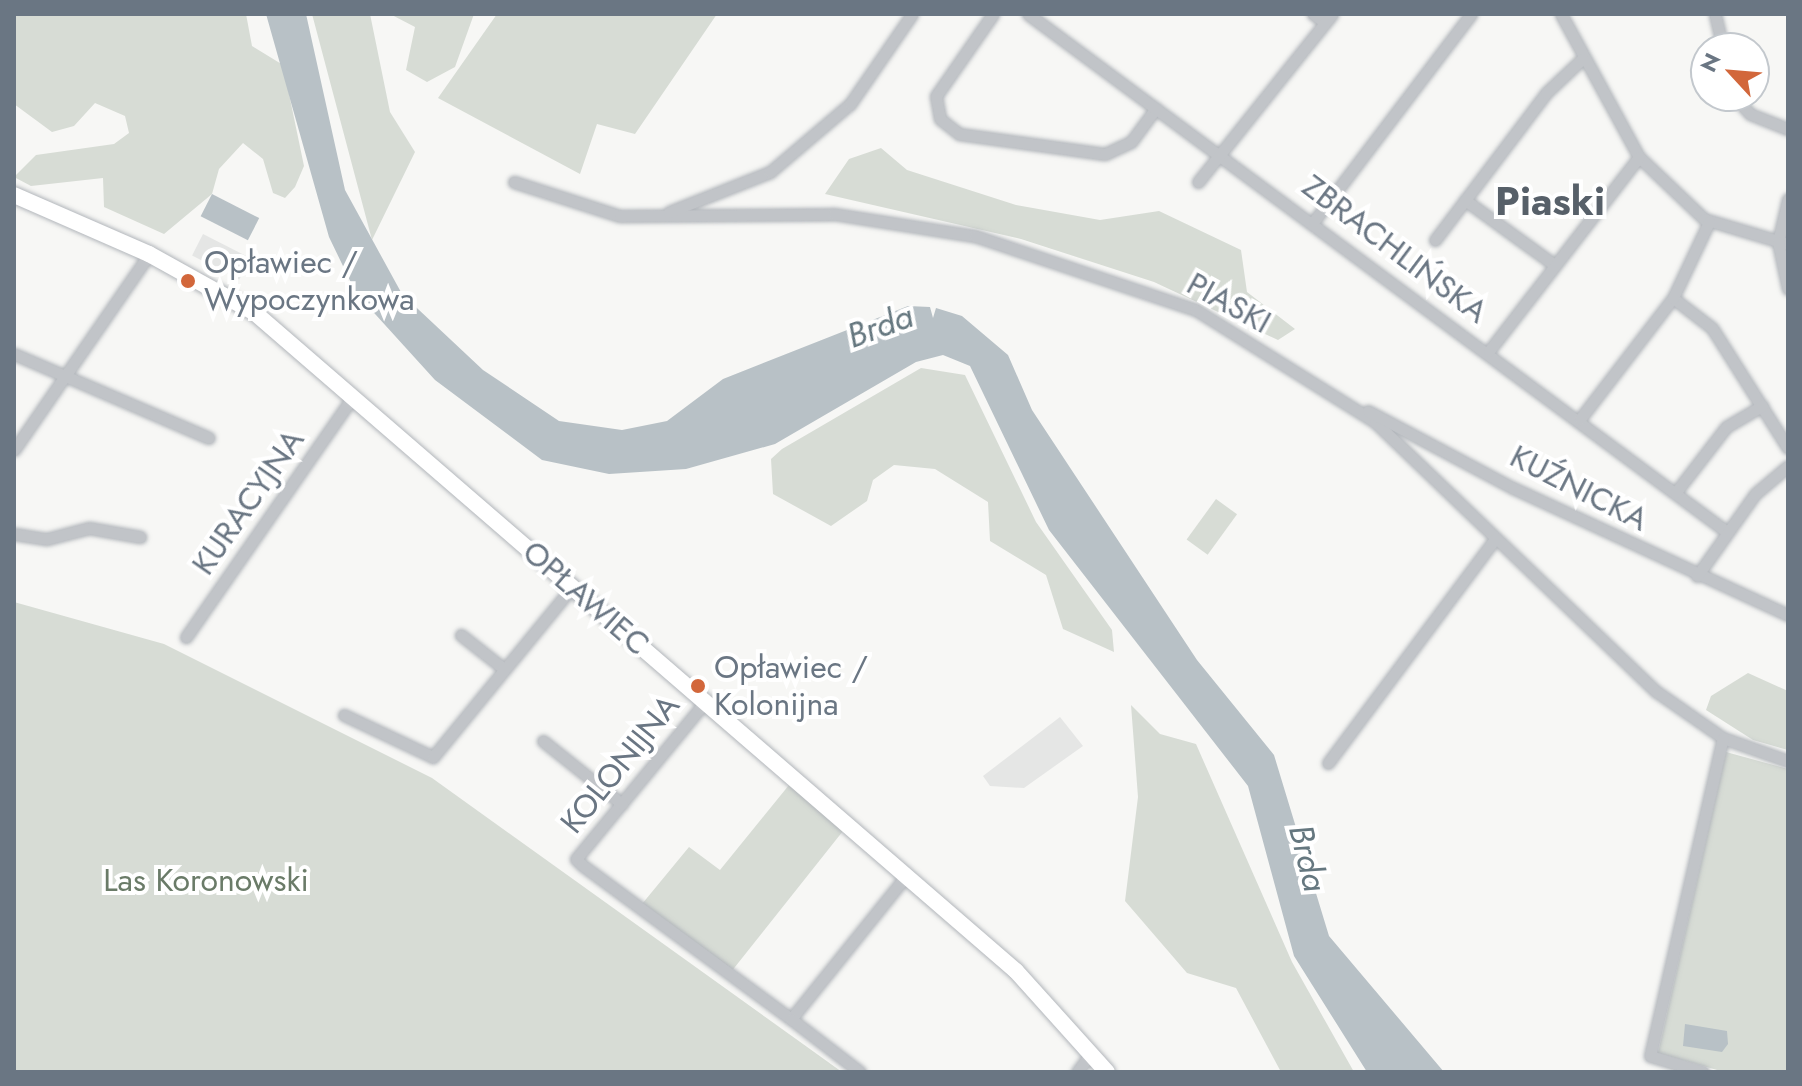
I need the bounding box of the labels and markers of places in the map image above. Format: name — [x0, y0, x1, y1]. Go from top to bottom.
place label: Opławiec / Wypoczynkowa — [204, 244, 415, 319]
marker: Opławiec / Wypoczynkowa — [179, 272, 197, 290]
place label: Opławiec / Kolonijna — [714, 649, 868, 724]
marker: Opławiec / Kolonijna — [689, 677, 707, 695]

